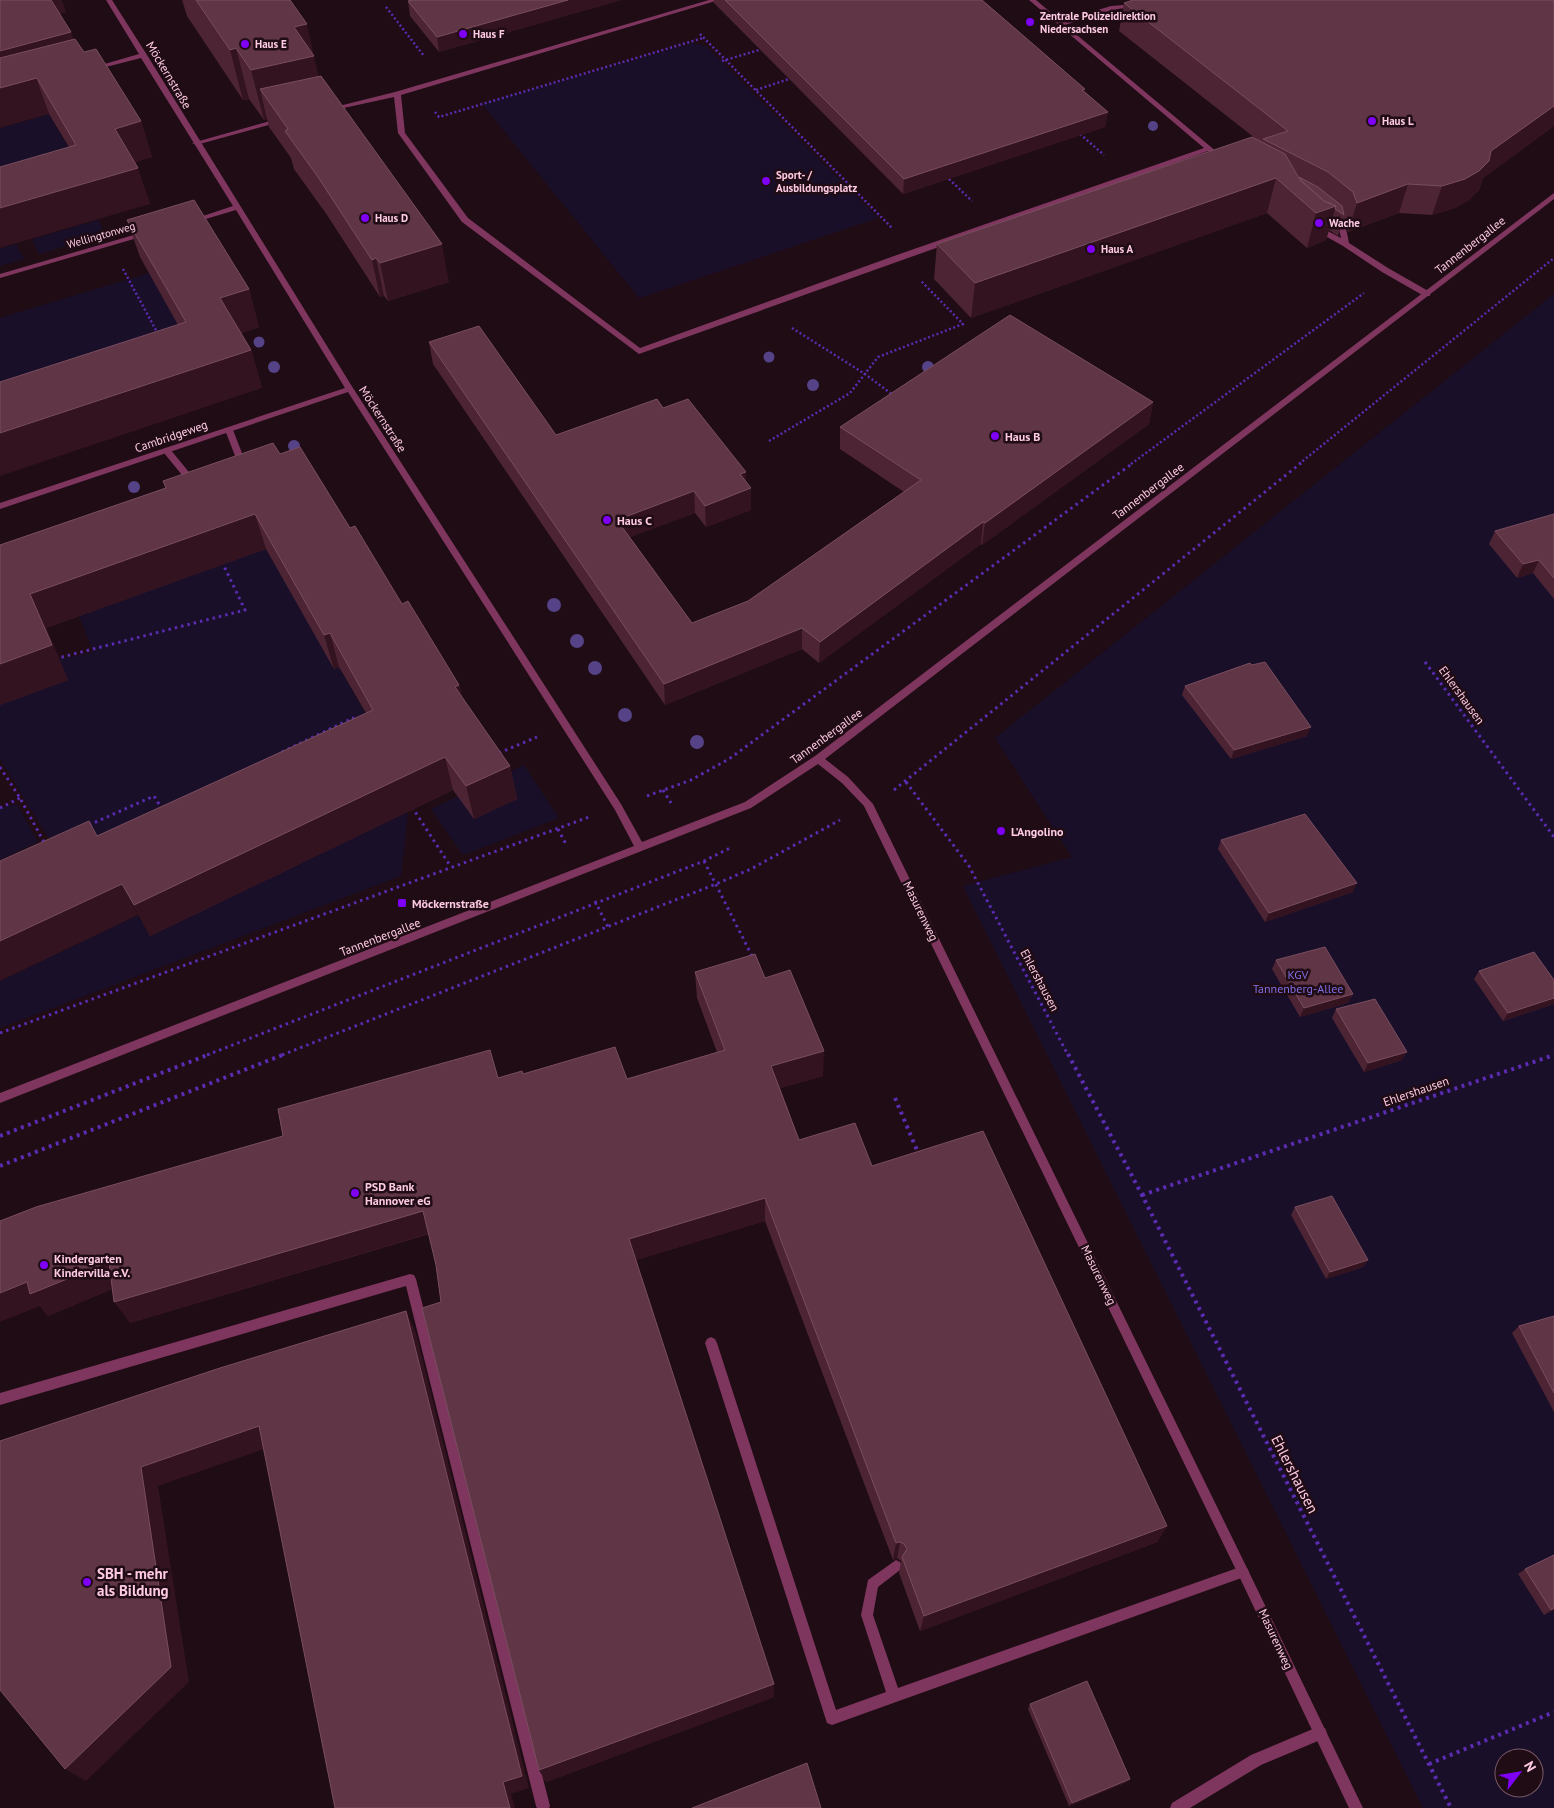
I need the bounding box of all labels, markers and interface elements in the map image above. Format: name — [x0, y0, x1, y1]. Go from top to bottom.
place label: Zentrale Polizeidirektion Niedersachsen — [1040, 9, 1156, 36]
marker: Zentrale Polizeidirektion Niedersachsen — [1024, 16, 1036, 28]
place label: Haus F — [473, 27, 505, 41]
marker: Haus F — [457, 28, 469, 40]
place label: Haus E — [255, 37, 287, 51]
marker: Haus E — [239, 38, 251, 50]
street label: Möckernstraße — [143, 39, 195, 111]
place label: Haus L — [1382, 114, 1414, 128]
marker: Haus L — [1366, 115, 1378, 127]
place label: Sport- / Ausbildungsplatz — [776, 168, 857, 195]
marker: Sport- / Ausbildungsplatz — [760, 175, 772, 187]
place label: Haus D — [375, 211, 408, 225]
marker: Haus D — [359, 212, 371, 224]
street label: Tannenbergallee — [1432, 213, 1508, 277]
place label: Wache — [1329, 216, 1360, 230]
marker: Wache — [1313, 217, 1325, 229]
street label: Wellingtonweg — [65, 219, 137, 251]
place label: Haus A — [1101, 242, 1134, 256]
marker: Haus A — [1085, 243, 1097, 255]
street label: Möckernstraße — [356, 383, 410, 455]
street label: Cambridgeweg — [133, 417, 209, 455]
place label: Haus B — [1005, 429, 1040, 444]
marker: Haus B — [989, 430, 1001, 442]
street label: Tannenbergallee — [1109, 459, 1187, 523]
place label: Haus C — [617, 513, 652, 528]
marker: Haus C — [601, 514, 613, 526]
street label: Ehlershausen — [1436, 663, 1488, 727]
street label: Tannenbergallee — [787, 705, 865, 767]
place label: L'Angolino — [1011, 824, 1064, 839]
marker: L'Angolino — [995, 825, 1007, 837]
street label: Masurenweg — [900, 879, 942, 943]
place label: Möckernstraße — [412, 896, 489, 911]
marker: Möckernstraße — [396, 897, 408, 909]
street label: Tannenbergallee — [338, 915, 422, 959]
street label: Ehlershausen — [1017, 946, 1063, 1014]
park label: KGV Tannenberg-Allee — [1253, 967, 1343, 996]
street label: Ehlershausen — [1381, 1073, 1451, 1109]
place label: PSD Bank Hannover eG — [365, 1179, 431, 1208]
marker: PSD Bank Hannover eG — [349, 1187, 361, 1199]
street label: Masurenweg — [1078, 1243, 1120, 1307]
place label: Kindergarten Kindervilla e.V. — [54, 1251, 130, 1280]
marker: Kindergarten Kindervilla e.V. — [38, 1259, 50, 1271]
street label: Ehlershausen — [1267, 1432, 1323, 1516]
place label: SBH - mehr als Bildung — [97, 1564, 169, 1600]
marker: SBH - mehr als Bildung — [81, 1576, 93, 1588]
street label: Masurenweg — [1256, 1606, 1296, 1672]
north arrow — [1494, 1748, 1544, 1798]
text: N — [1520, 1758, 1540, 1775]

